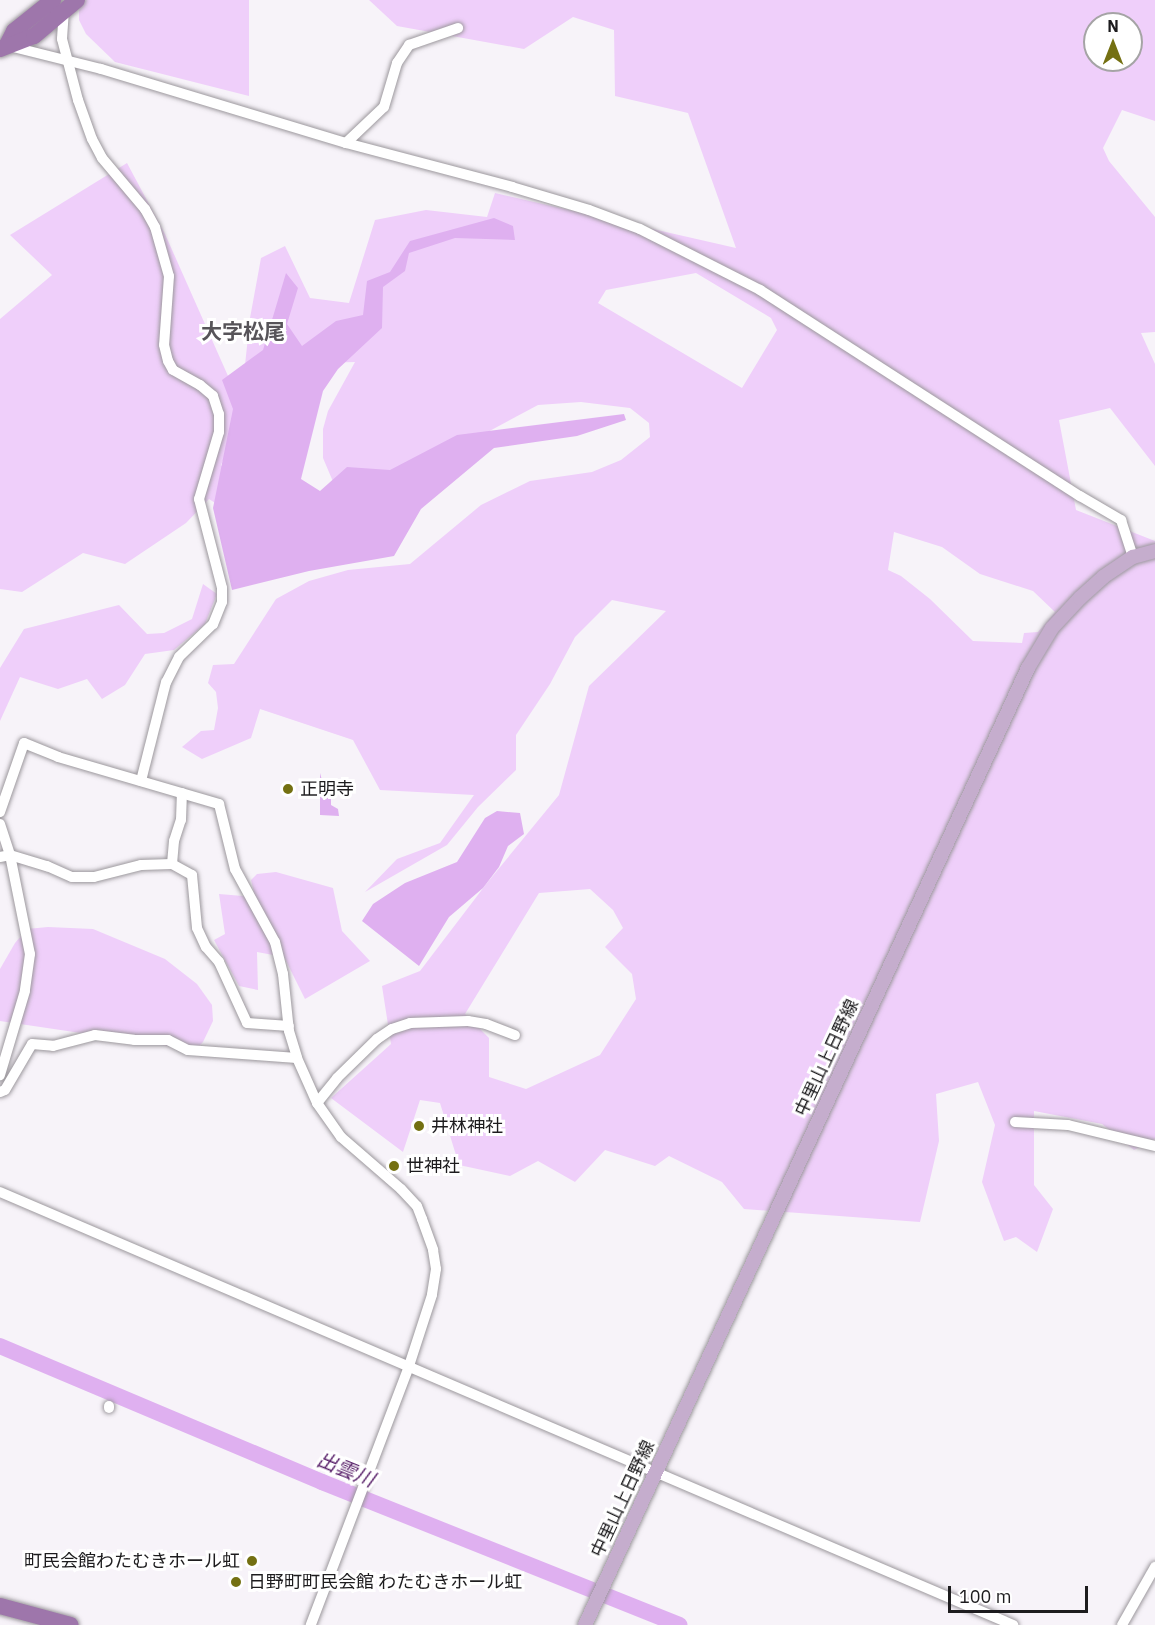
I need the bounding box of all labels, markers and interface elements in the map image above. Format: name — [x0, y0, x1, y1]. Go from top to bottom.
north arrow — [1083, 12, 1143, 72]
text: N — [1107, 16, 1119, 36]
district label: 大字松尾 — [201, 318, 285, 344]
place label: 正明寺 — [300, 778, 354, 800]
marker: 正明寺 — [281, 782, 295, 796]
street label: 中里山上日野線 — [791, 996, 863, 1120]
place label: 井林神社 — [431, 1115, 503, 1137]
marker: 井林神社 — [412, 1119, 426, 1133]
place label: 世神社 — [406, 1155, 460, 1177]
marker: 世神社 — [387, 1159, 401, 1173]
street label: 中里山上日野線 — [587, 1437, 659, 1561]
water label: 出雲川 — [314, 1447, 378, 1491]
place label: 町民会館わたむきホール虹 — [24, 1550, 240, 1572]
marker: 町民会館わたむきホール虹 — [245, 1554, 259, 1568]
place label: 日野町町民会館 わたむきホール虹 — [248, 1571, 522, 1593]
scale bar — [951, 1574, 1090, 1612]
marker: 日野町町民会館 わたむきホール虹 — [229, 1575, 243, 1589]
text: 100 m — [959, 1585, 1011, 1608]

